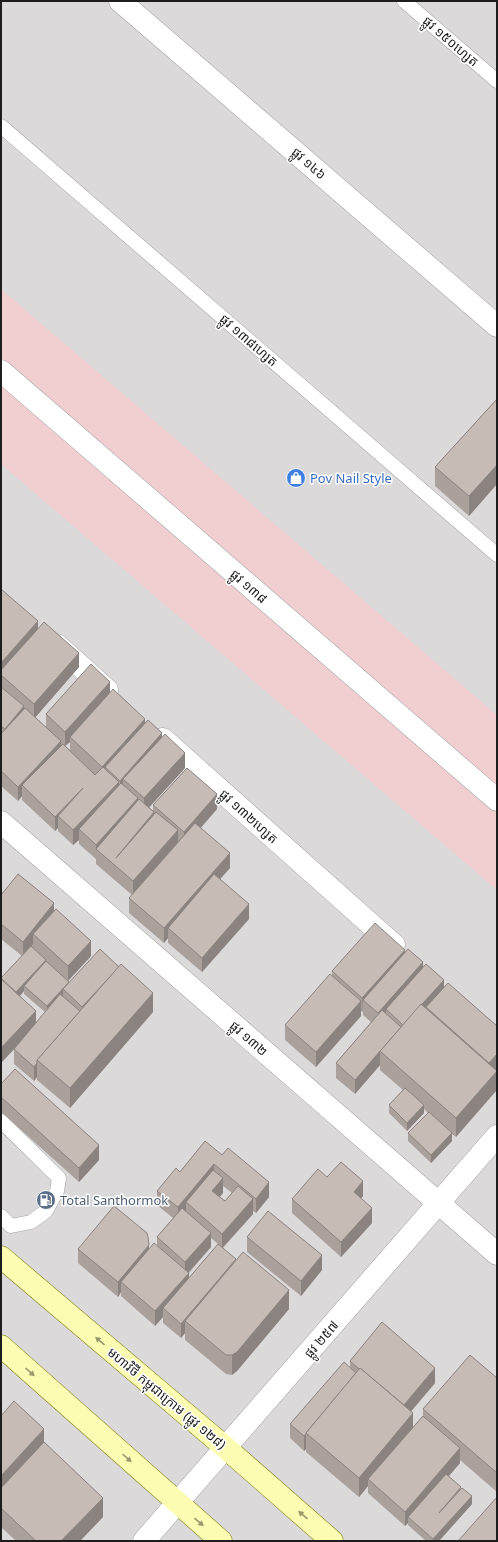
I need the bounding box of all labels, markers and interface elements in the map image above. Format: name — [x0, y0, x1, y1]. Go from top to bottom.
street label: ផ្លូវ ១៥០ហ្សេត — [417, 12, 483, 72]
street label: ផ្លូវ ១៤៦ — [286, 143, 330, 185]
street label: ផ្លូវ ១៣៨ហ្សេត — [214, 310, 282, 372]
shop icon: Pov Nail Style — [285, 467, 307, 489]
place label: Pov Nail Style — [310, 469, 392, 487]
street label: ផ្លូវ ១៣៨ — [225, 565, 271, 609]
street label: ផ្លូវ ១៣២ហ្សេត — [214, 785, 282, 849]
street label: ផ្លូវ ១៣២ — [224, 1016, 272, 1062]
fuel station icon: Total Santhormok — [35, 1189, 57, 1211]
place label: Total Santhormok — [60, 1191, 168, 1209]
street label: ផ្លូវ ២៥៧ — [300, 1316, 344, 1363]
one-way arrow — [95, 1337, 105, 1346]
street label: មហាវិថី កម្ពុជាក្រោម (ផ្លូវ ១២៨) — [102, 1343, 230, 1455]
one-way arrow — [25, 1368, 35, 1377]
one-way arrow — [122, 1454, 133, 1463]
one-way arrow — [298, 1511, 308, 1520]
one-way arrow — [195, 1517, 204, 1526]

